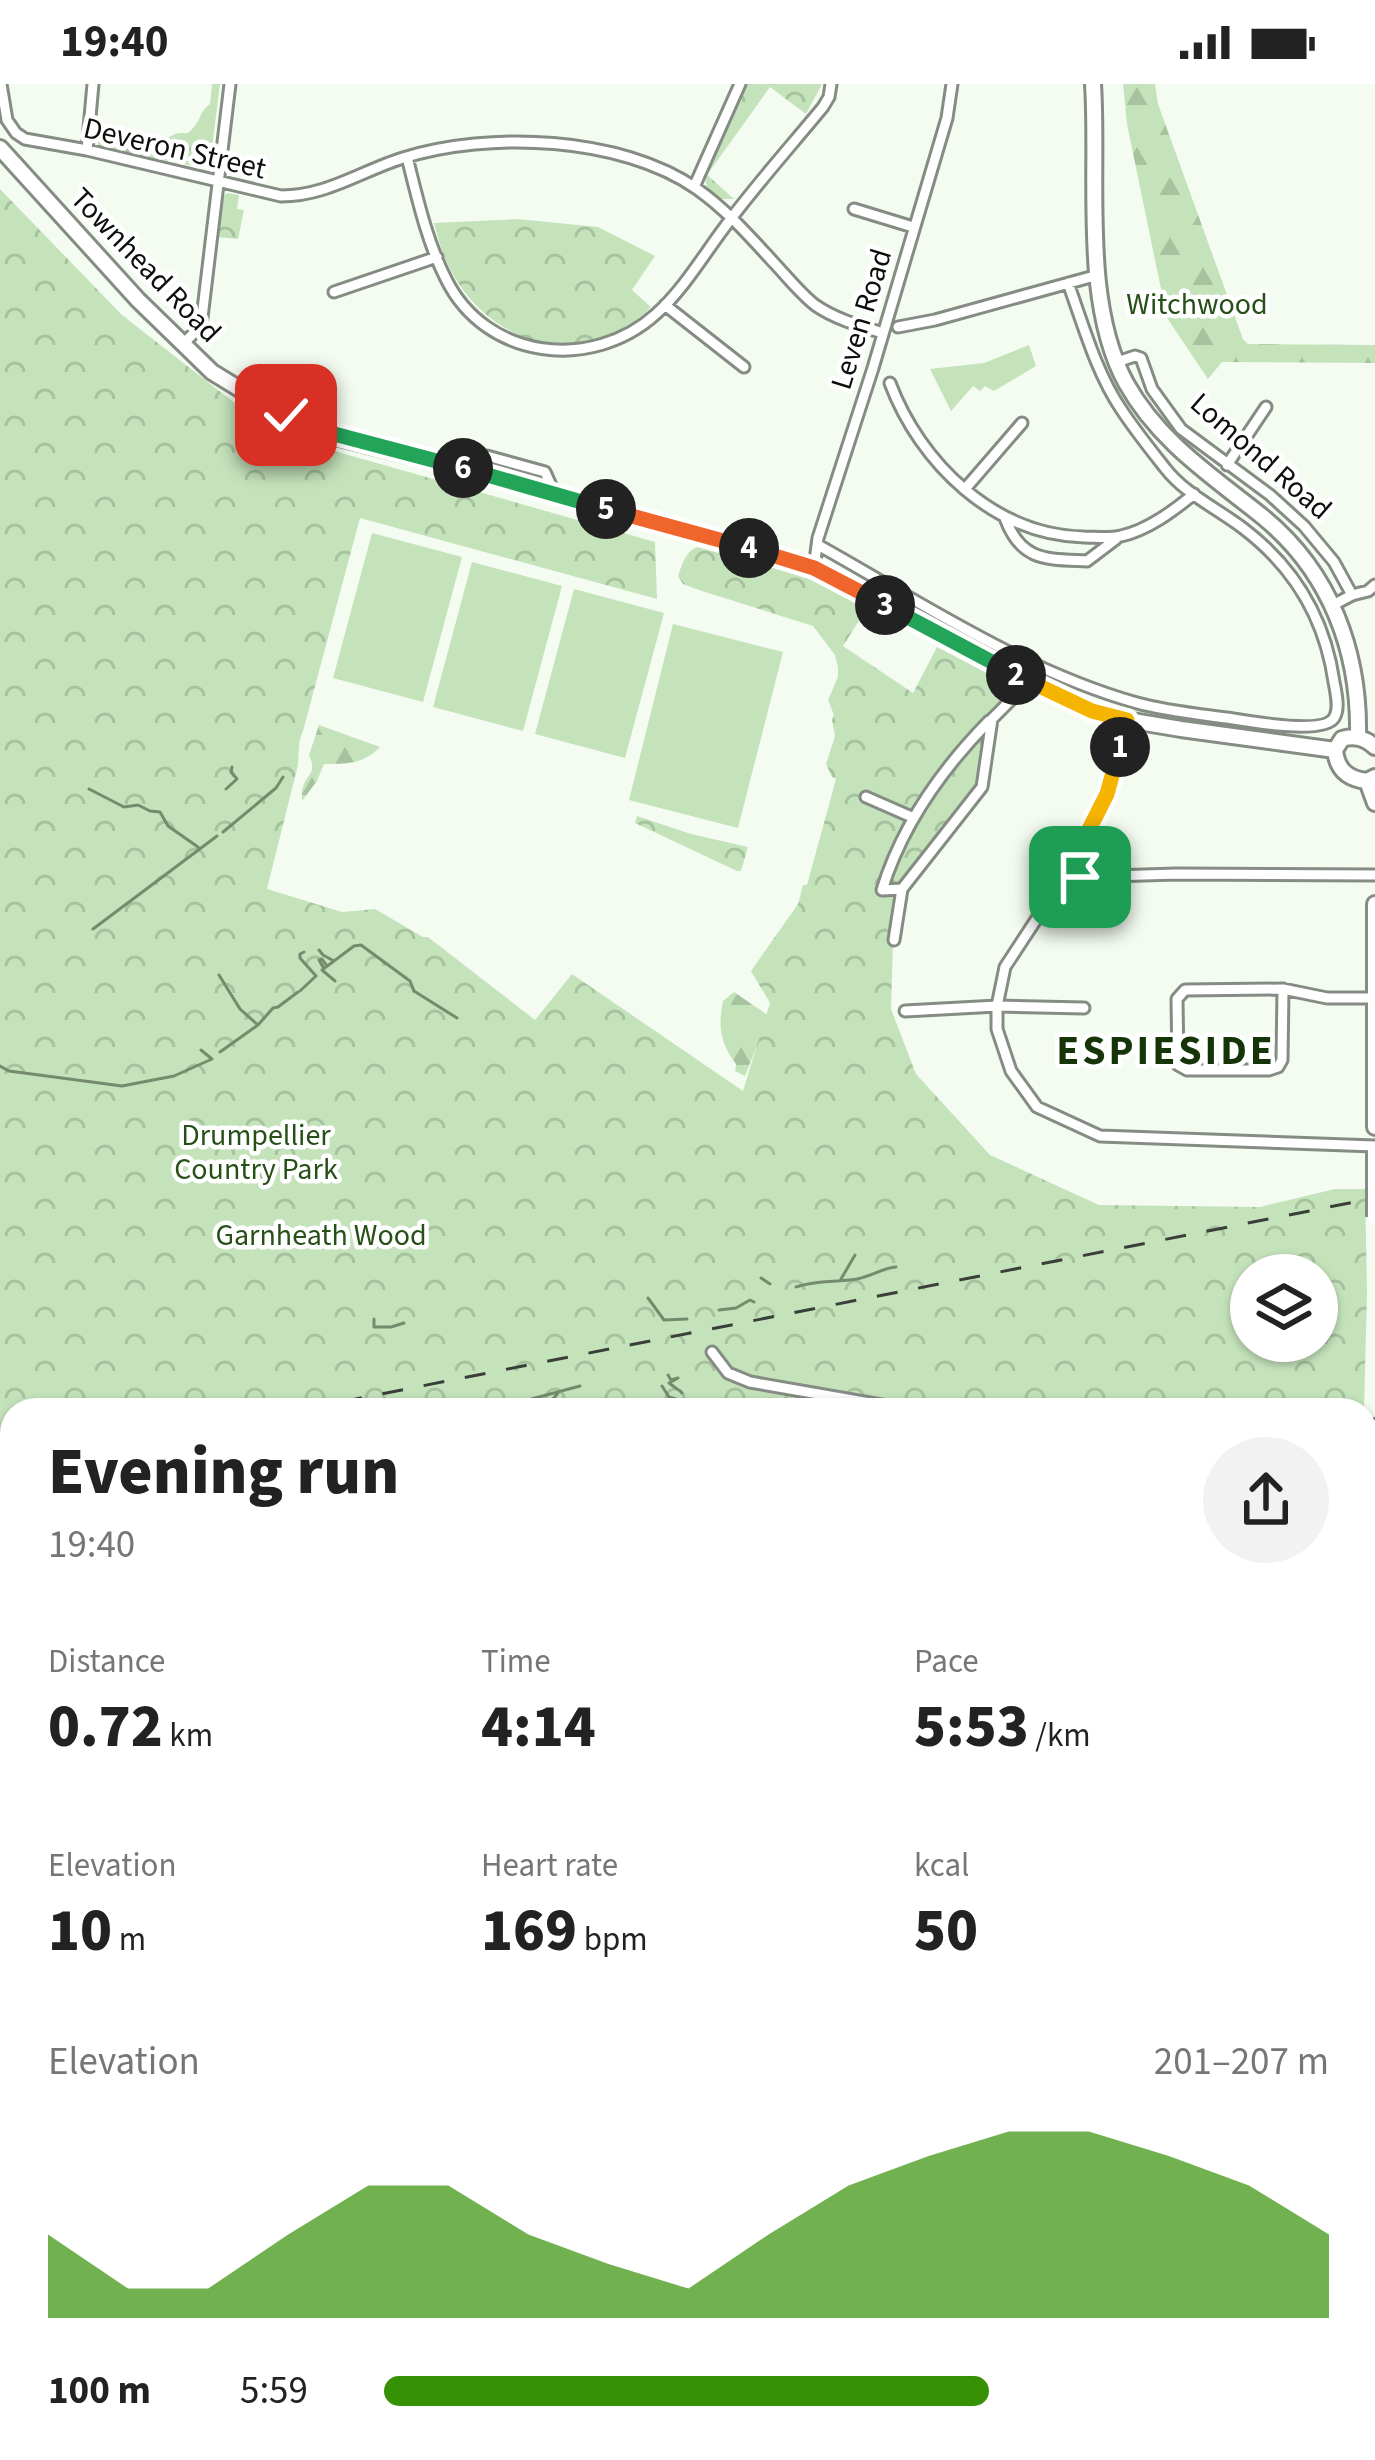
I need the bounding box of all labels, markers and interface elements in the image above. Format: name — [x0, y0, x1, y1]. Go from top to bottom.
text: 19:40 — [60, 10, 169, 74]
street label: Deveron Street — [79, 107, 270, 190]
street label: Townhead Road — [60, 178, 231, 353]
street label: Leven Road — [820, 244, 903, 395]
park label: Witchwood — [1126, 283, 1268, 326]
pin — [235, 364, 337, 466]
icon: check — [253, 382, 319, 448]
street label: Lomond Road — [1181, 383, 1341, 530]
pin: 6 — [433, 438, 493, 498]
text: 6 — [454, 444, 472, 491]
pin: 5 — [576, 479, 636, 539]
text: 5 — [597, 485, 615, 532]
pin: 4 — [719, 518, 779, 578]
text: 4 — [740, 524, 758, 571]
pin: 3 — [855, 575, 915, 635]
text: 3 — [876, 581, 894, 628]
pin: 2 — [986, 645, 1046, 705]
text: 2 — [1007, 651, 1025, 698]
pin: 1 — [1090, 717, 1150, 777]
text: 1 — [1111, 723, 1129, 770]
pin — [1029, 826, 1131, 928]
icon: arrive — [1047, 844, 1113, 910]
district label: ESPIESIDE — [1056, 1021, 1276, 1081]
park label: Drumpellier Country Park — [174, 1114, 338, 1191]
park label: Garnheath Wood — [215, 1214, 427, 1257]
map controls — [1230, 1254, 1338, 1362]
button: layers — [1230, 1254, 1338, 1362]
text: Evening run — [48, 1425, 399, 1519]
button: share — [1203, 1437, 1329, 1563]
text: 19:40 — [48, 1517, 135, 1573]
text: Distance — [48, 1638, 165, 1685]
text: Time — [481, 1638, 551, 1685]
text: Pace — [914, 1638, 979, 1685]
text: 0.72 — [48, 1685, 163, 1770]
text: 4:14 — [481, 1685, 596, 1770]
text: 5:53 — [914, 1685, 1029, 1770]
text: km — [163, 1712, 213, 1759]
text: /km — [1029, 1712, 1091, 1759]
text: Elevation — [48, 1842, 177, 1889]
text: Heart rate — [481, 1842, 618, 1889]
text: kcal — [914, 1842, 970, 1889]
text: 10 — [48, 1889, 112, 1974]
text: 169 — [481, 1889, 577, 1974]
text: 50 — [914, 1889, 978, 1974]
text: m — [112, 1916, 146, 1963]
text: bpm — [577, 1916, 648, 1963]
text: Elevation — [48, 2034, 200, 2090]
text: 201–207 m — [1154, 2034, 1329, 2090]
text: 100 m — [48, 2363, 151, 2419]
text: 5:59 — [240, 2363, 308, 2419]

